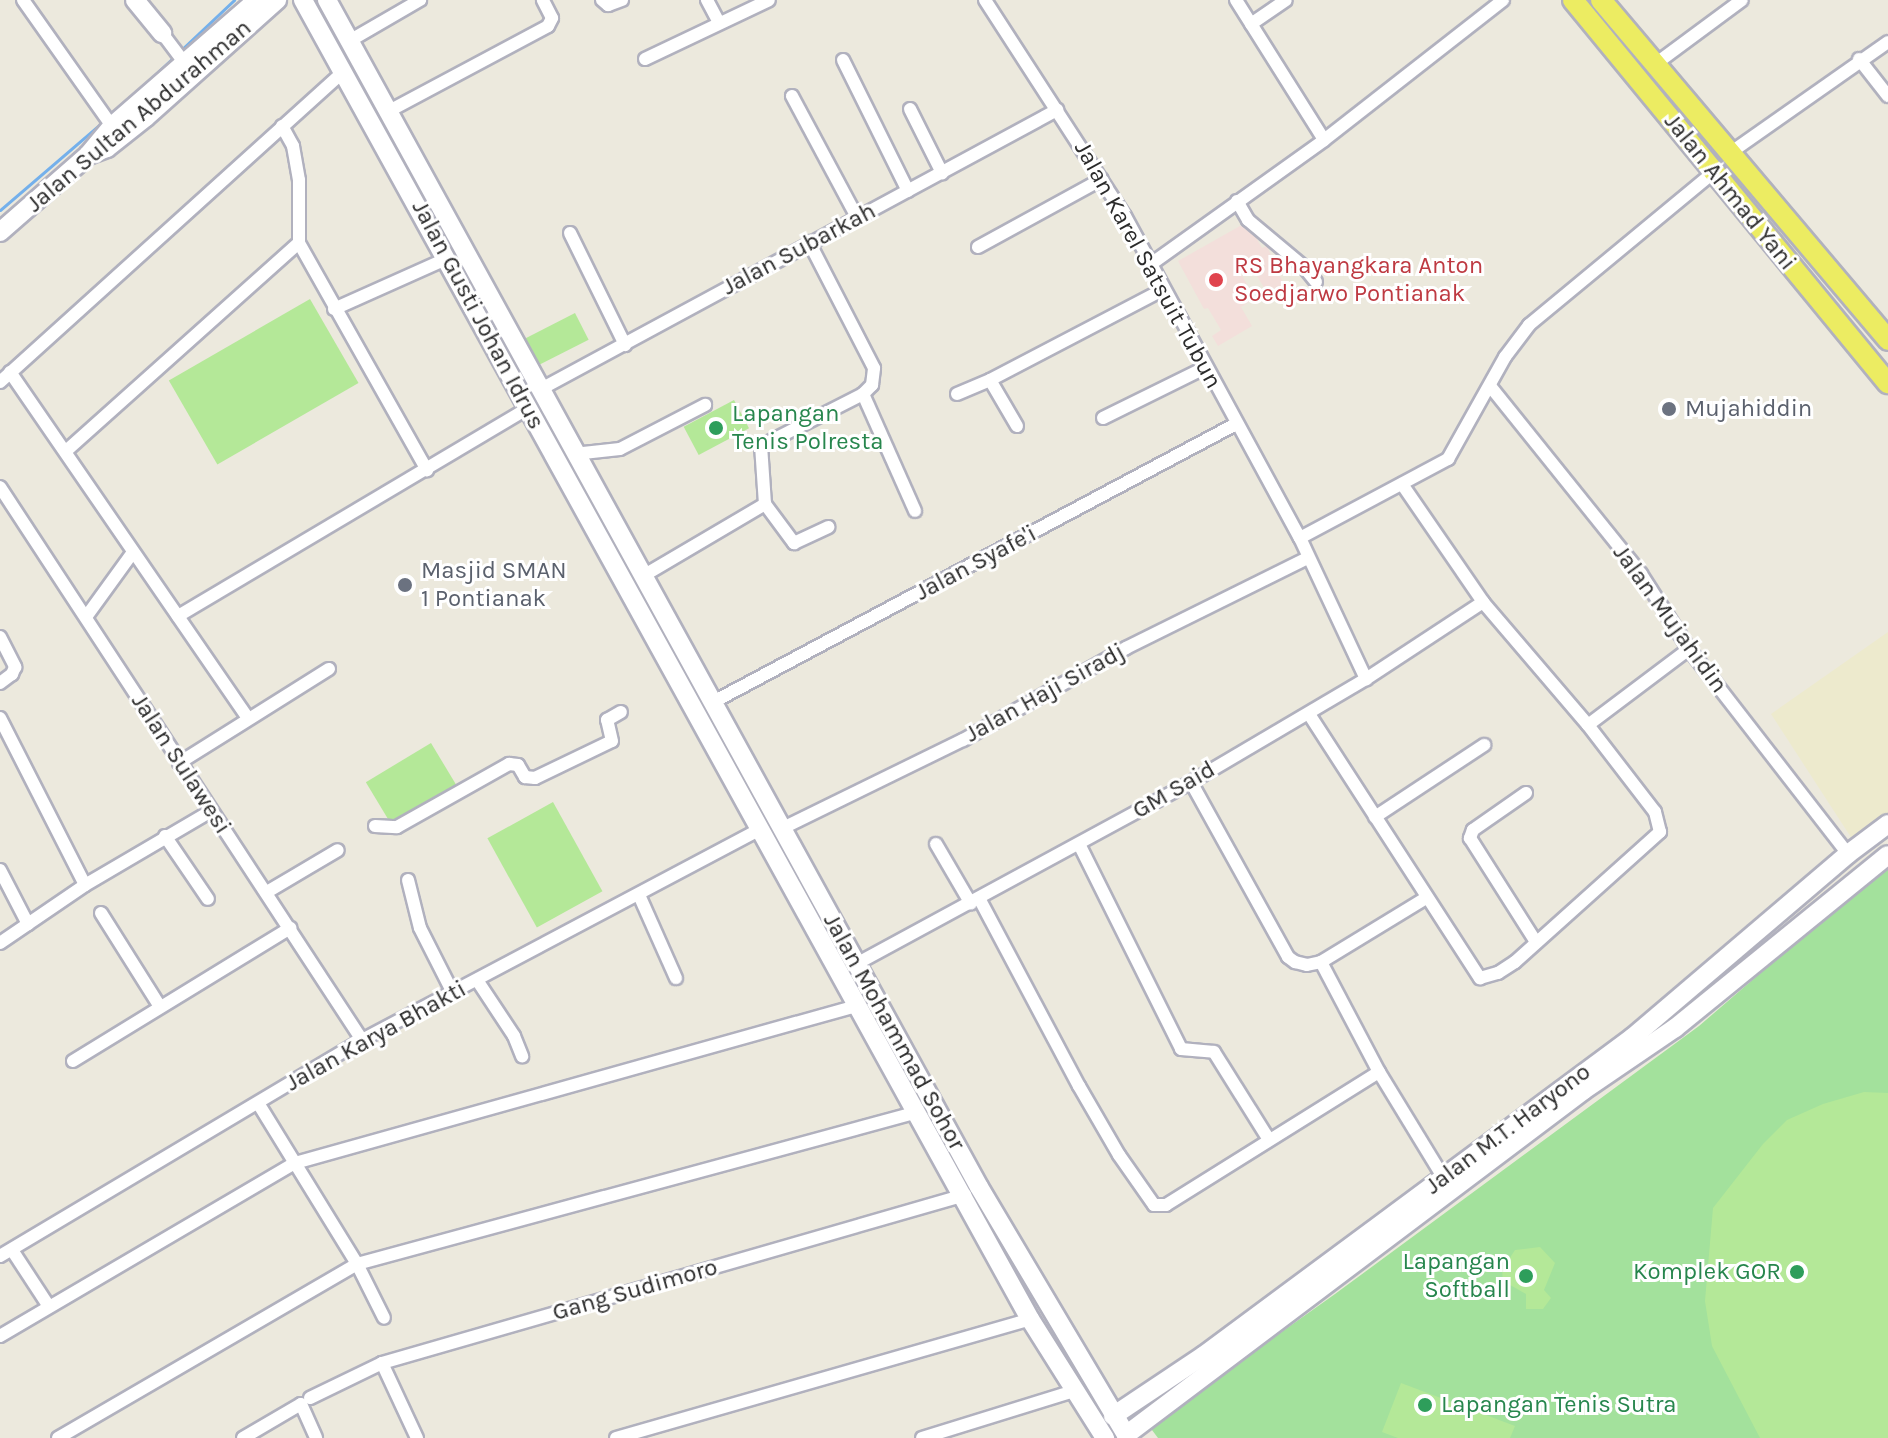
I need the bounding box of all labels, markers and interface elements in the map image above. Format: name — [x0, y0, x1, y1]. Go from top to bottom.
street label: Jalan Sultan Abdurahman — [21, 14, 257, 218]
street label: Jalan Ahmad Yani — [1658, 108, 1802, 276]
street label: Jalan Karel Satsuit Tubun — [1068, 136, 1228, 394]
street label: Jalan Gusti Johan Idrus — [405, 196, 551, 434]
street label: Jalan Subarkah — [717, 197, 881, 301]
place label: RS Bhayangkara Anton Soedjarwo Pontianak — [1234, 252, 1483, 308]
marker: RS Bhayangkara Anton Soedjarwo Pontianak — [1205, 269, 1227, 291]
place label: Mujahiddin — [1685, 395, 1812, 423]
place label: Lapangan Tenis Polresta — [732, 400, 883, 456]
marker: Mujahiddin — [1660, 400, 1678, 418]
marker: Lapangan Tenis Polresta — [707, 419, 725, 437]
street label: Jalan Syafe'i — [911, 519, 1041, 607]
street label: Jalan Mujahidin — [1607, 539, 1733, 699]
place label: Masjid SMAN 1 Pontianak — [421, 557, 567, 613]
marker: Masjid SMAN 1 Pontianak — [396, 576, 414, 594]
street label: Jalan Haji Siradj — [960, 637, 1130, 749]
street label: Jalan Sulawesi — [125, 688, 237, 840]
street label: GM Said — [1128, 755, 1220, 825]
street label: Jalan Mohammad Sohor — [817, 909, 971, 1155]
street label: Jalan Karya Bhakti — [281, 974, 471, 1098]
street label: Jalan M.T. Haryono — [1420, 1057, 1596, 1201]
place label: Lapangan Softball — [1403, 1248, 1510, 1304]
street label: Gang Sudimoro — [549, 1253, 721, 1327]
place label: Komplek GOR — [1633, 1258, 1781, 1286]
marker: Komplek GOR — [1788, 1263, 1806, 1281]
marker: Lapangan Softball — [1517, 1267, 1535, 1285]
place label: Lapangan Tenis Sutra — [1441, 1391, 1677, 1419]
marker: Lapangan Tenis Sutra — [1416, 1396, 1434, 1414]

